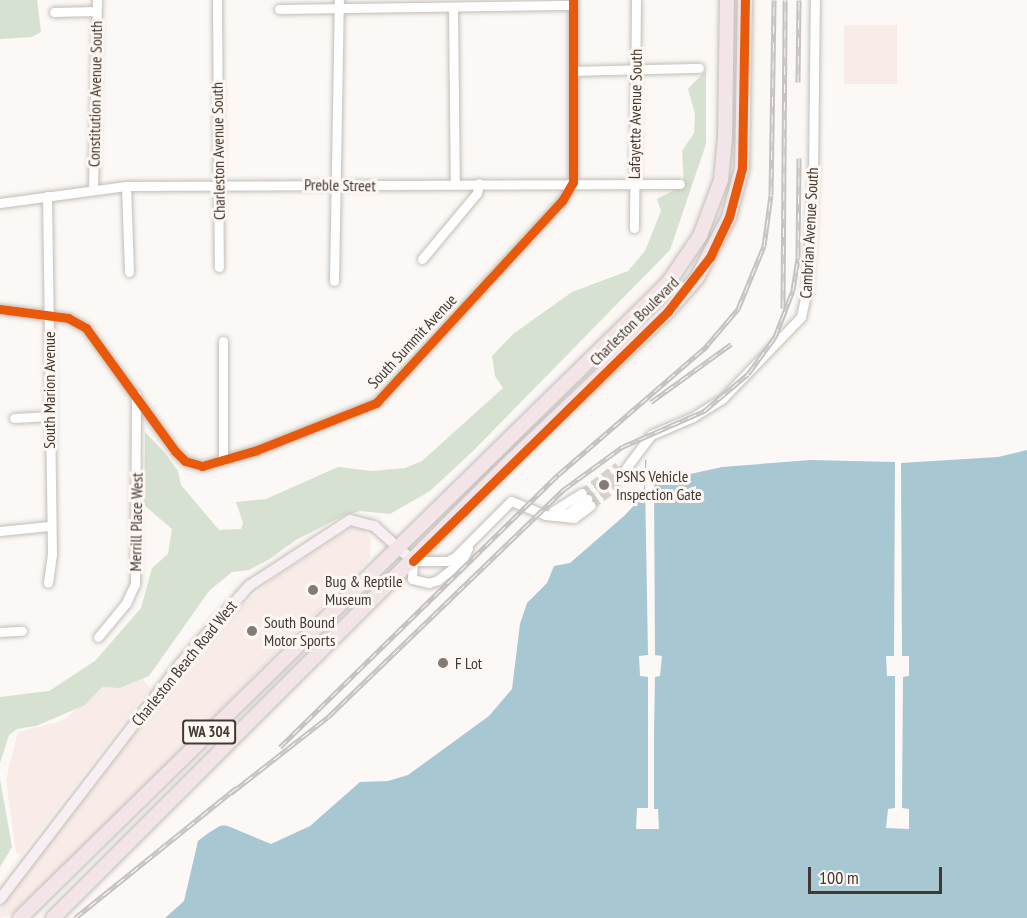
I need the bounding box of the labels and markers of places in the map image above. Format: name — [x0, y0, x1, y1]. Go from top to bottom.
place label: PSNS Vehicle Inspection Gate — [616, 466, 702, 504]
marker: PSNS Vehicle Inspection Gate — [597, 478, 611, 492]
place label: Bug & Reptile Museum — [325, 571, 403, 609]
marker: Bug & Reptile Museum — [306, 583, 320, 597]
place label: South Bound Motor Sports — [264, 612, 335, 650]
marker: South Bound Motor Sports — [245, 624, 259, 638]
place label: F Lot — [455, 653, 482, 673]
marker: F Lot — [436, 656, 450, 670]

